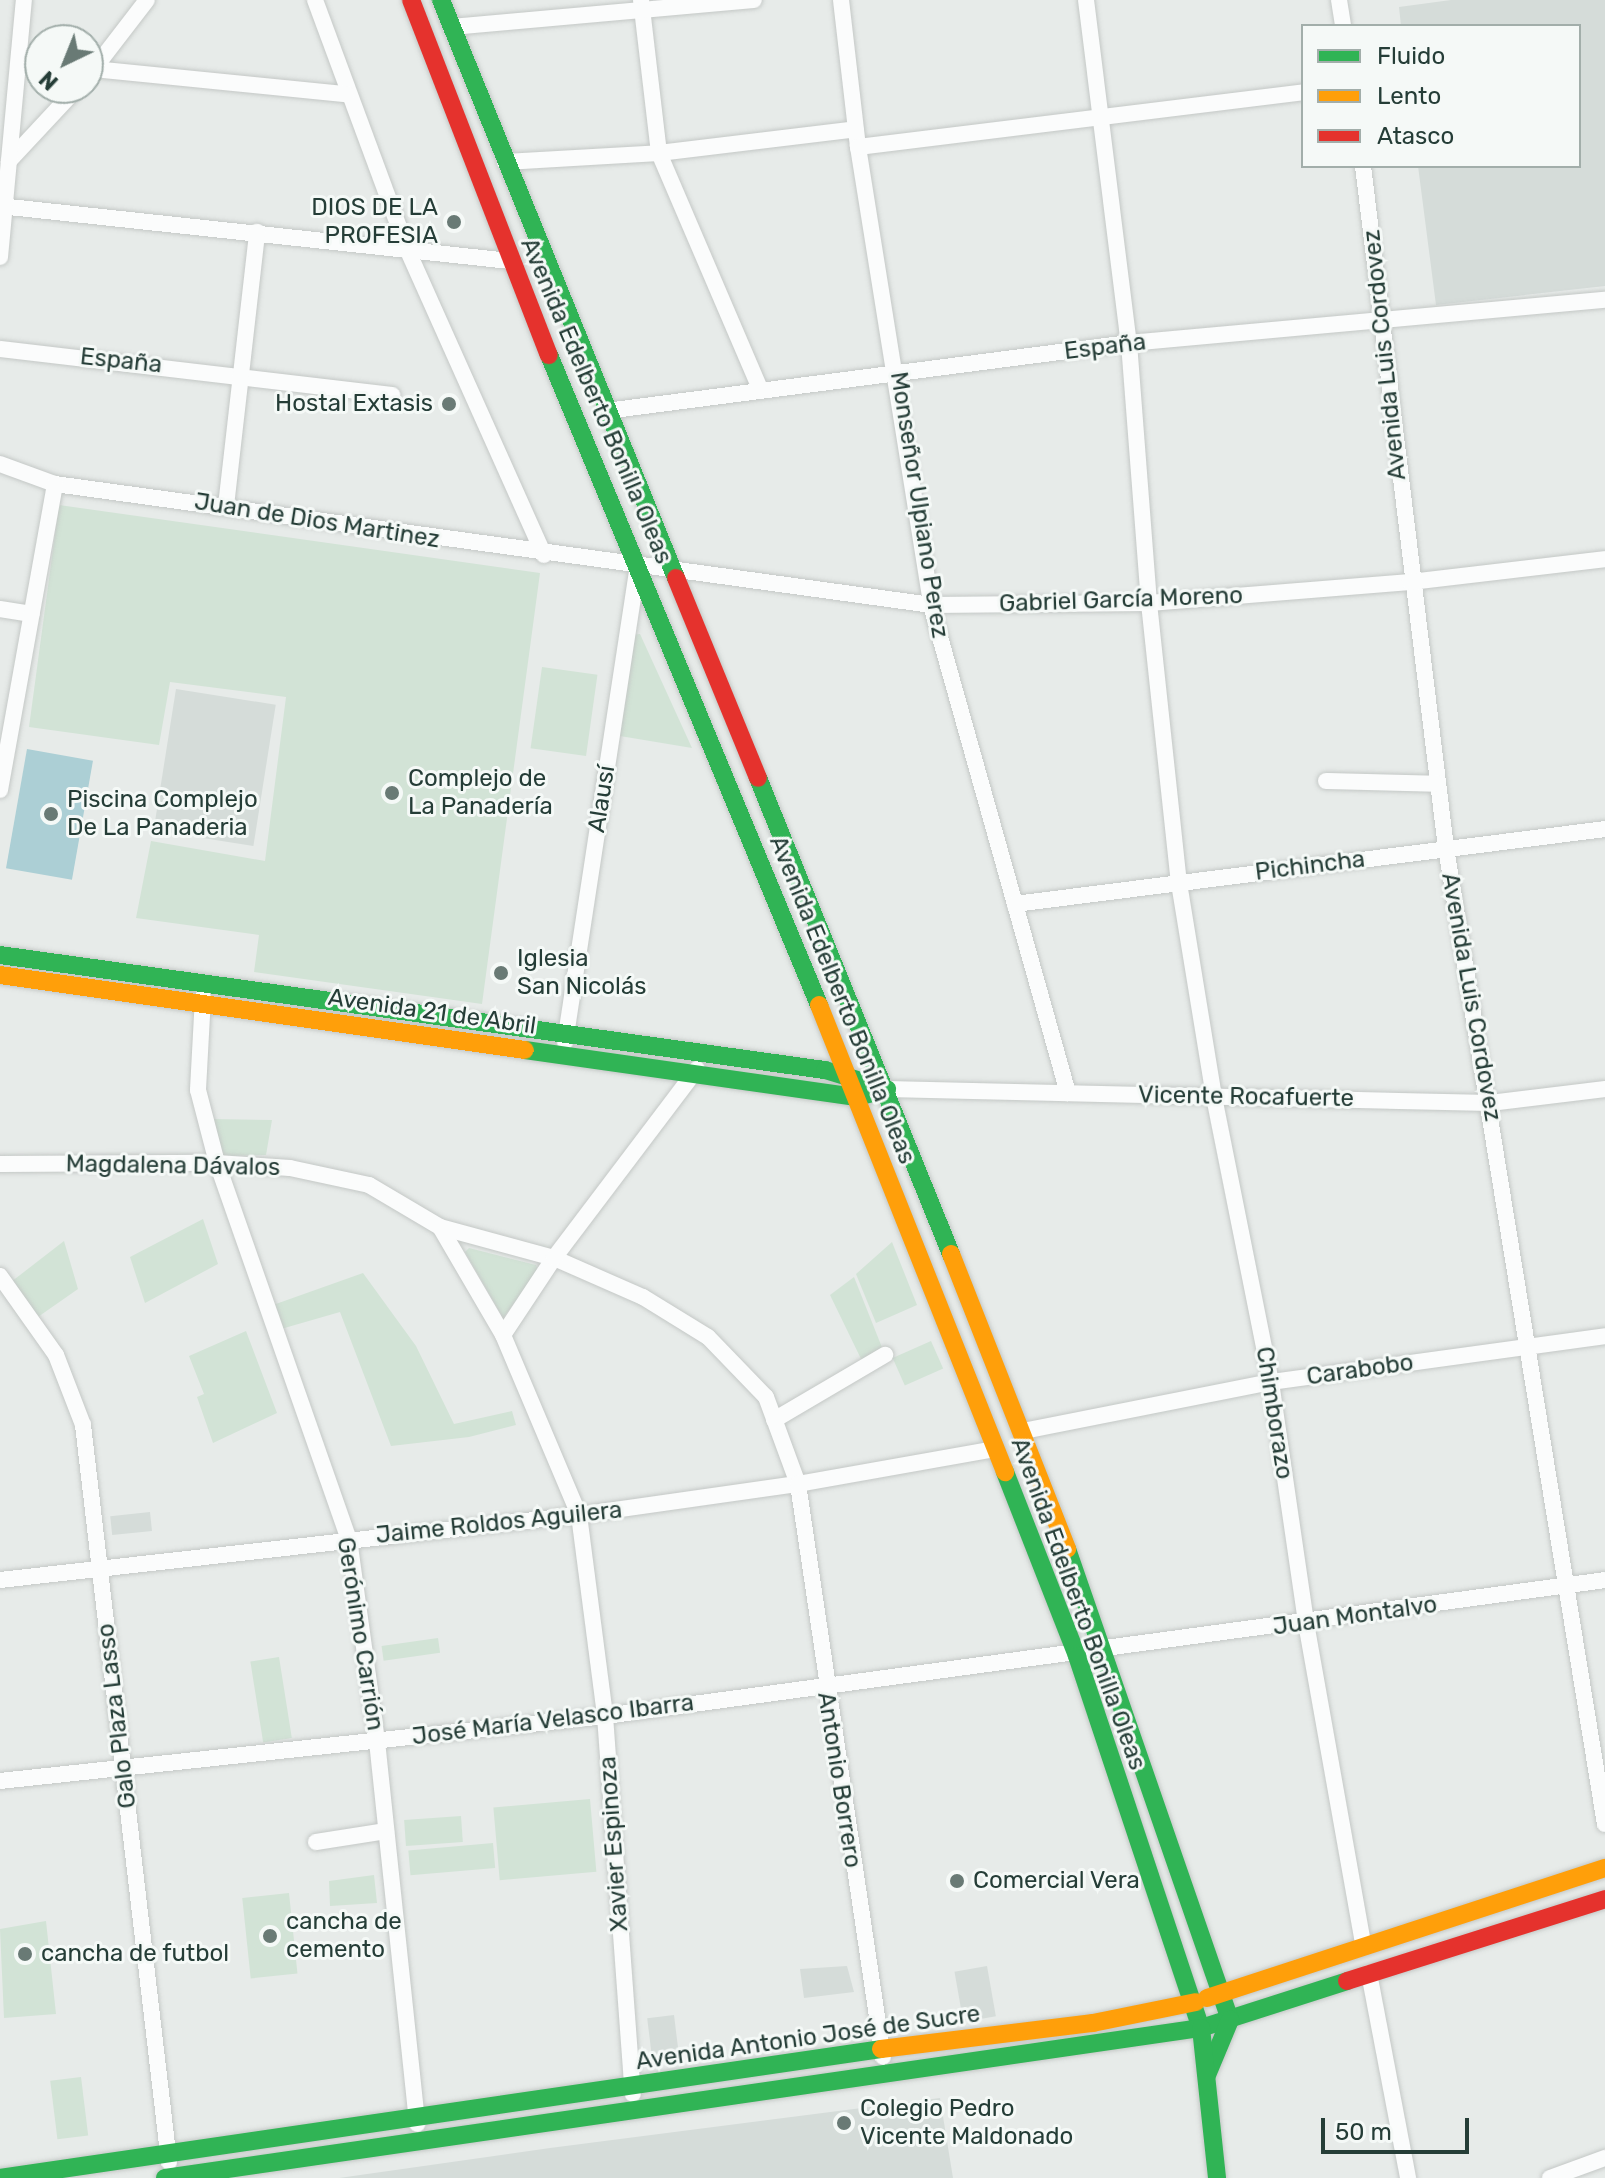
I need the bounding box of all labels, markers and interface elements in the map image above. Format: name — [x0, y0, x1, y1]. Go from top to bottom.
north arrow — [24, 24, 104, 104]
legend — [1301, 24, 1581, 168]
text: Fluido — [1377, 42, 1445, 70]
text: N — [34, 65, 64, 96]
text: Lento — [1377, 82, 1441, 110]
text: Atasco — [1377, 122, 1454, 150]
place label: DIOS DE LA PROFESIA — [311, 194, 438, 250]
marker: DIOS DE LA PROFESIA — [445, 213, 463, 231]
street label: Avenida Luis Cordovez — [1358, 228, 1412, 482]
street label: Avenida Edelberto Bonilla Oleas — [514, 234, 678, 568]
street label: España — [1062, 328, 1148, 366]
street label: España — [79, 342, 163, 380]
street label: Monseñor Ulpiano Perez — [884, 370, 954, 640]
place label: Hostal Extasis — [275, 390, 433, 418]
marker: Hostal Extasis — [440, 395, 458, 413]
street label: Juan de Dios Martinez — [192, 487, 442, 555]
street label: Gabriel García Moreno — [999, 581, 1243, 619]
street label: Alausí — [582, 763, 622, 835]
place label: Complejo de La Panadería — [408, 765, 553, 821]
marker: Complejo de La Panadería — [383, 784, 401, 802]
place label: Piscina Complejo De La Panaderia — [67, 786, 258, 842]
marker: Piscina Complejo De La Panaderia — [42, 805, 60, 823]
street label: Avenida Edelberto Bonilla Oleas — [763, 832, 921, 1168]
street label: Pichincha — [1253, 845, 1367, 887]
street label: Avenida Luis Cordovez — [1435, 871, 1507, 1123]
place label: Iglesia San Nicolás — [517, 945, 646, 1001]
marker: Iglesia San Nicolás — [492, 964, 510, 982]
street label: Avenida 21 de Abril — [326, 983, 538, 1041]
street label: Vicente Rocafuerte — [1138, 1081, 1354, 1113]
street label: Magdalena Dávalos — [65, 1150, 281, 1182]
street label: Chimborazo — [1249, 1345, 1299, 1481]
street label: Carabobo — [1305, 1348, 1415, 1392]
street label: Avenida Edelberto Bonilla Oleas — [1004, 1434, 1152, 1774]
street label: Jaime Roldos Aguilera — [374, 1496, 624, 1550]
street label: Gerónimo Carrión — [330, 1535, 390, 1733]
street label: Juan Montalvo — [1271, 1590, 1439, 1642]
street label: Galo Plaza Lasso — [91, 1622, 143, 1810]
street label: José María Velasco Ibarra — [410, 1688, 696, 1752]
street label: Antonio Borrero — [811, 1690, 867, 1870]
street label: Xavier Espinoza — [593, 1755, 635, 1933]
place label: Comercial Vera — [973, 1867, 1141, 1895]
marker: Comercial Vera — [948, 1872, 966, 1890]
place label: cancha de cemento — [286, 1908, 402, 1964]
marker: cancha de cemento — [261, 1927, 279, 1945]
place label: cancha de futbol — [41, 1940, 230, 1968]
marker: cancha de futbol — [16, 1945, 34, 1963]
street label: Avenida Antonio José de Sucre — [634, 2000, 982, 2076]
place label: Colegio Pedro Vicente Maldonado — [860, 2095, 1073, 2151]
scale bar — [1325, 2102, 1473, 2152]
marker: Colegio Pedro Vicente Maldonado — [835, 2114, 853, 2132]
text: 50 m — [1335, 2118, 1392, 2146]

